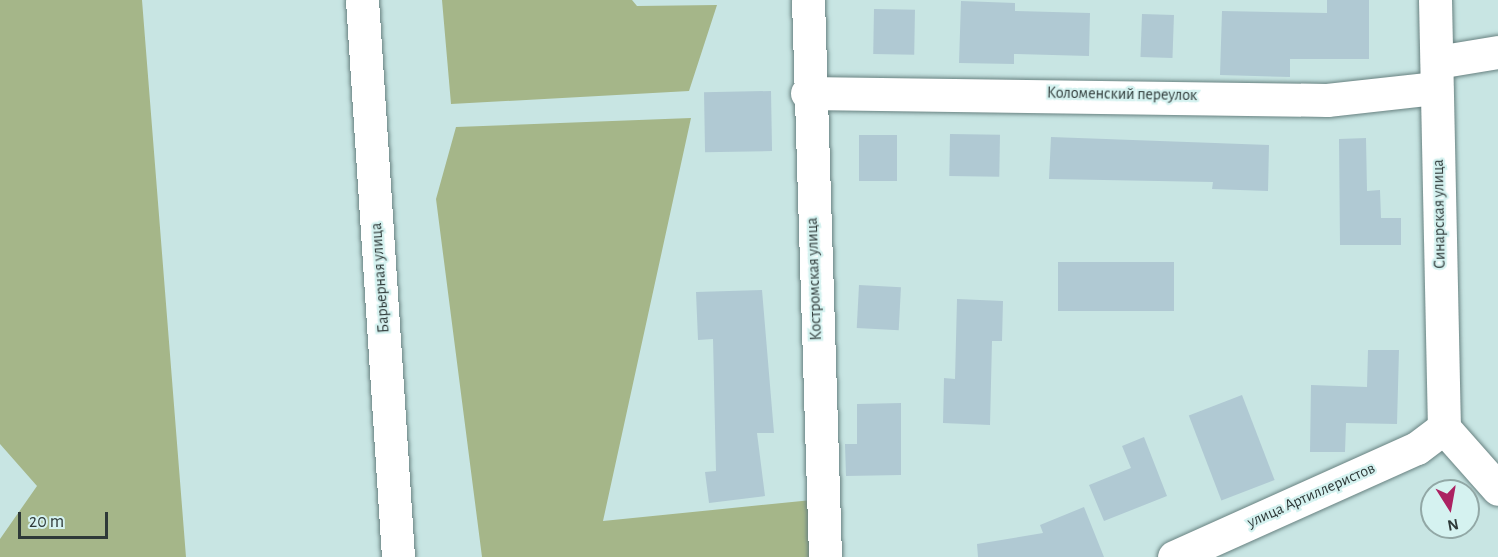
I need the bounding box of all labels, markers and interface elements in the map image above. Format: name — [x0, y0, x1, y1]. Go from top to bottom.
street label: Коломенский переулок — [1047, 83, 1197, 105]
street label: Синарская улица — [1428, 159, 1450, 269]
street label: Костромская улица — [802, 217, 826, 341]
street label: Барьерная улица — [367, 222, 393, 334]
street label: улица Артиллеристов — [1244, 458, 1378, 532]
north arrow — [1420, 479, 1480, 539]
scale bar — [21, 500, 111, 538]
text: 20 m — [29, 513, 64, 531]
text: N — [1446, 516, 1460, 534]

